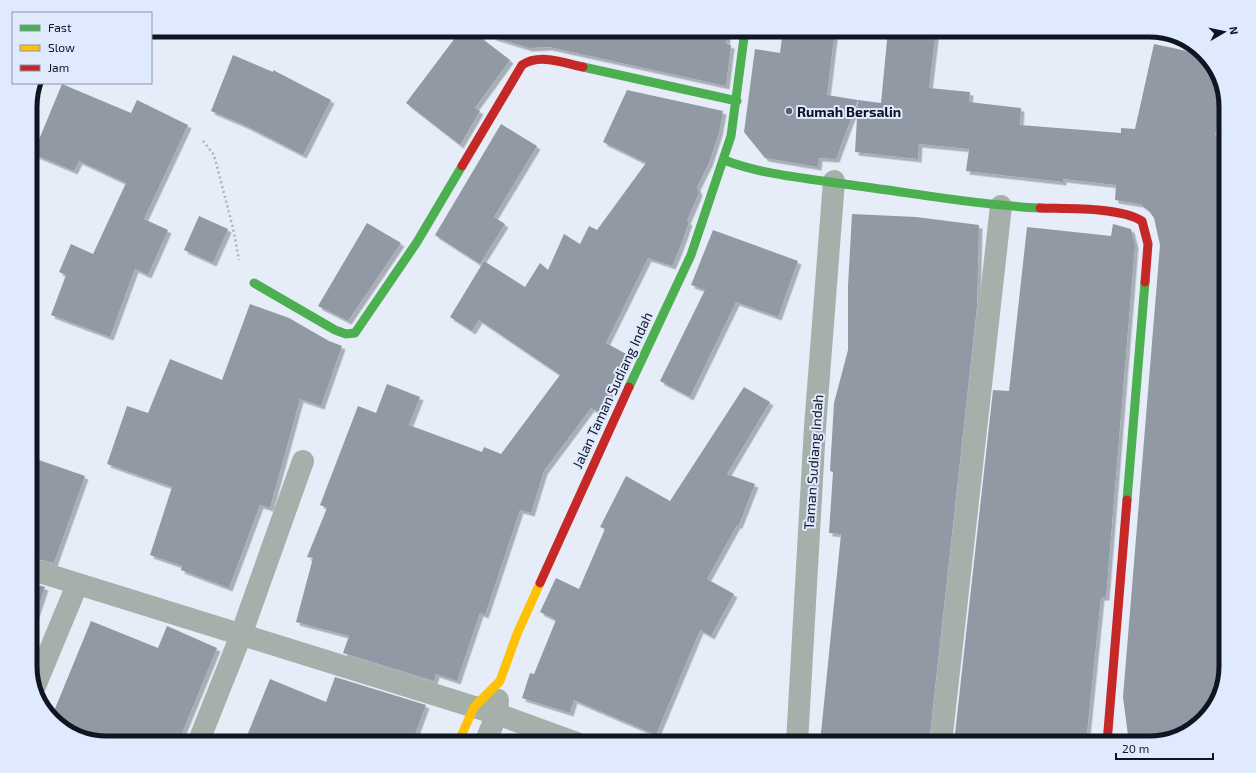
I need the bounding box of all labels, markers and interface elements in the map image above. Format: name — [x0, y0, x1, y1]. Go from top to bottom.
legend — [12, 12, 152, 84]
north arrow — [1204, 12, 1244, 52]
text: Fast — [48, 20, 72, 34]
text: N — [1227, 25, 1241, 35]
text: Slow — [48, 40, 75, 54]
text: Jam — [48, 60, 69, 74]
place label: Rumah Bersalin — [797, 103, 901, 120]
marker: Rumah Bersalin — [784, 106, 794, 116]
street label: Jalan Taman Sudiang Indah — [568, 309, 656, 471]
street label: Taman Sudiang Indah — [800, 394, 826, 530]
scale bar — [1116, 735, 1213, 761]
text: 20 m — [1122, 741, 1149, 755]

